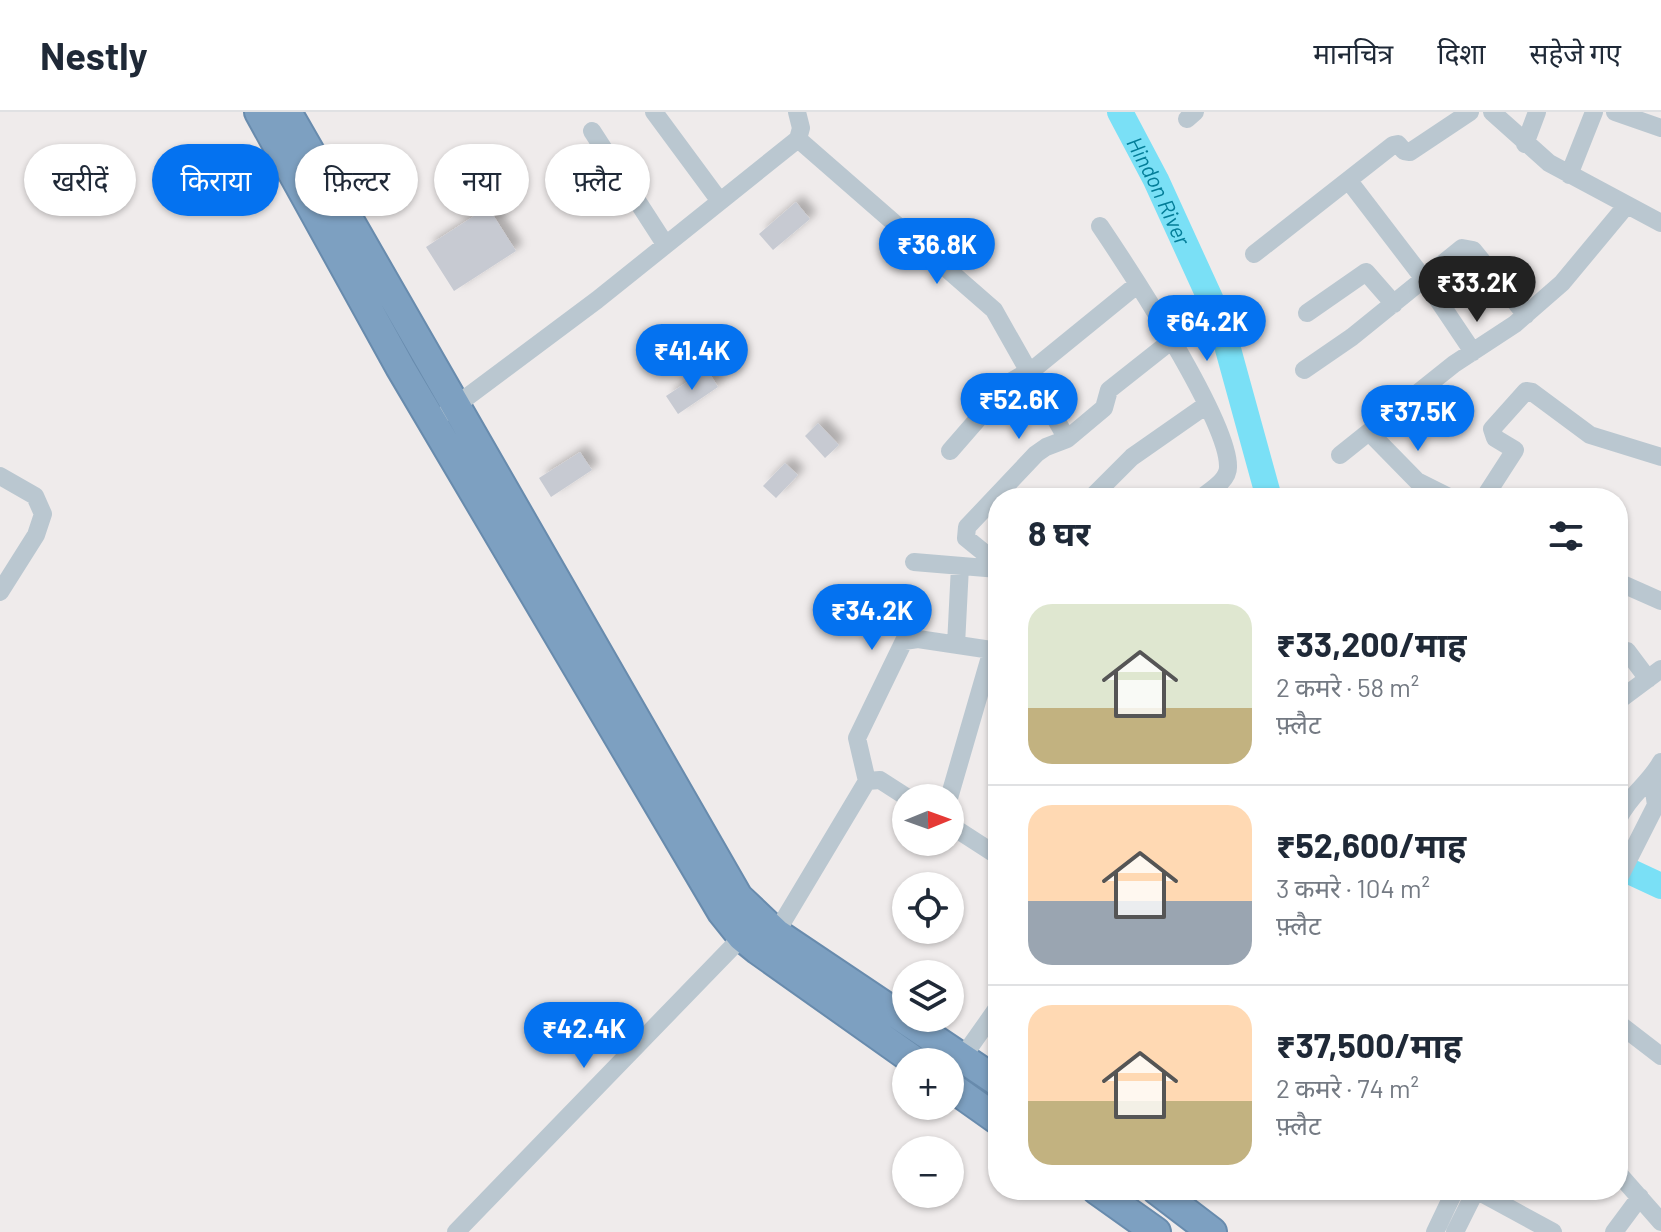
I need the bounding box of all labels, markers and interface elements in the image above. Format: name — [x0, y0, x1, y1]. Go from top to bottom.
text: Nestly — [40, 32, 148, 78]
text: मानचित्र — [1313, 36, 1393, 70]
text: दिशा — [1437, 36, 1486, 70]
text: सहेजे गए — [1530, 36, 1621, 70]
water label: Hindon River — [1122, 132, 1197, 250]
chip: खरीदें — [24, 144, 136, 216]
chip: किराया — [152, 144, 279, 216]
chip: फ़िल्टर — [295, 144, 418, 216]
chip: नया — [434, 144, 529, 216]
chip: फ़्लैट — [545, 144, 650, 216]
pin: ₹36.8K — [872, 218, 1002, 286]
text: ₹36.8K — [897, 228, 977, 259]
pin: ₹33.2K — [1412, 256, 1542, 324]
text: ₹33.2K — [1437, 266, 1517, 297]
pin: ₹64.2K — [1142, 295, 1272, 363]
text: ₹64.2K — [1166, 305, 1248, 336]
pin: ₹41.4K — [627, 324, 757, 392]
text: ₹41.4K — [654, 334, 730, 365]
pin: ₹52.6K — [954, 373, 1084, 441]
text: ₹52.6K — [979, 383, 1059, 414]
pin: ₹37.5K — [1353, 385, 1483, 453]
text: ₹37.5K — [1379, 395, 1457, 426]
text: 8 घर — [1028, 512, 1090, 553]
icon: filters — [1544, 514, 1588, 558]
pin: ₹34.2K — [807, 584, 937, 652]
text: ₹34.2K — [831, 594, 913, 625]
text: ₹33,200/माह — [1276, 623, 1466, 664]
icon: home — [1092, 636, 1188, 732]
text: 2 कमरे · 58 m² — [1276, 671, 1419, 702]
text: फ़्लैट — [1276, 708, 1321, 739]
north arrow — [892, 784, 964, 856]
map controls — [892, 784, 964, 1208]
text: ₹52,600/माह — [1276, 824, 1466, 865]
icon: home — [1092, 837, 1188, 933]
button: locate — [892, 872, 964, 944]
text: 3 कमरे · 104 m² — [1276, 872, 1430, 903]
text: फ़्लैट — [1276, 909, 1321, 940]
button: layers — [892, 960, 964, 1032]
pin: ₹42.4K — [519, 1002, 649, 1070]
text: ₹42.4K — [542, 1012, 626, 1043]
text: ₹37,500/माह — [1276, 1024, 1462, 1065]
icon: home — [1092, 1037, 1188, 1133]
button: + — [892, 1048, 964, 1120]
text: 2 कमरे · 74 m² — [1276, 1072, 1419, 1103]
text: फ़्लैट — [1276, 1109, 1321, 1140]
button: − — [892, 1136, 964, 1208]

